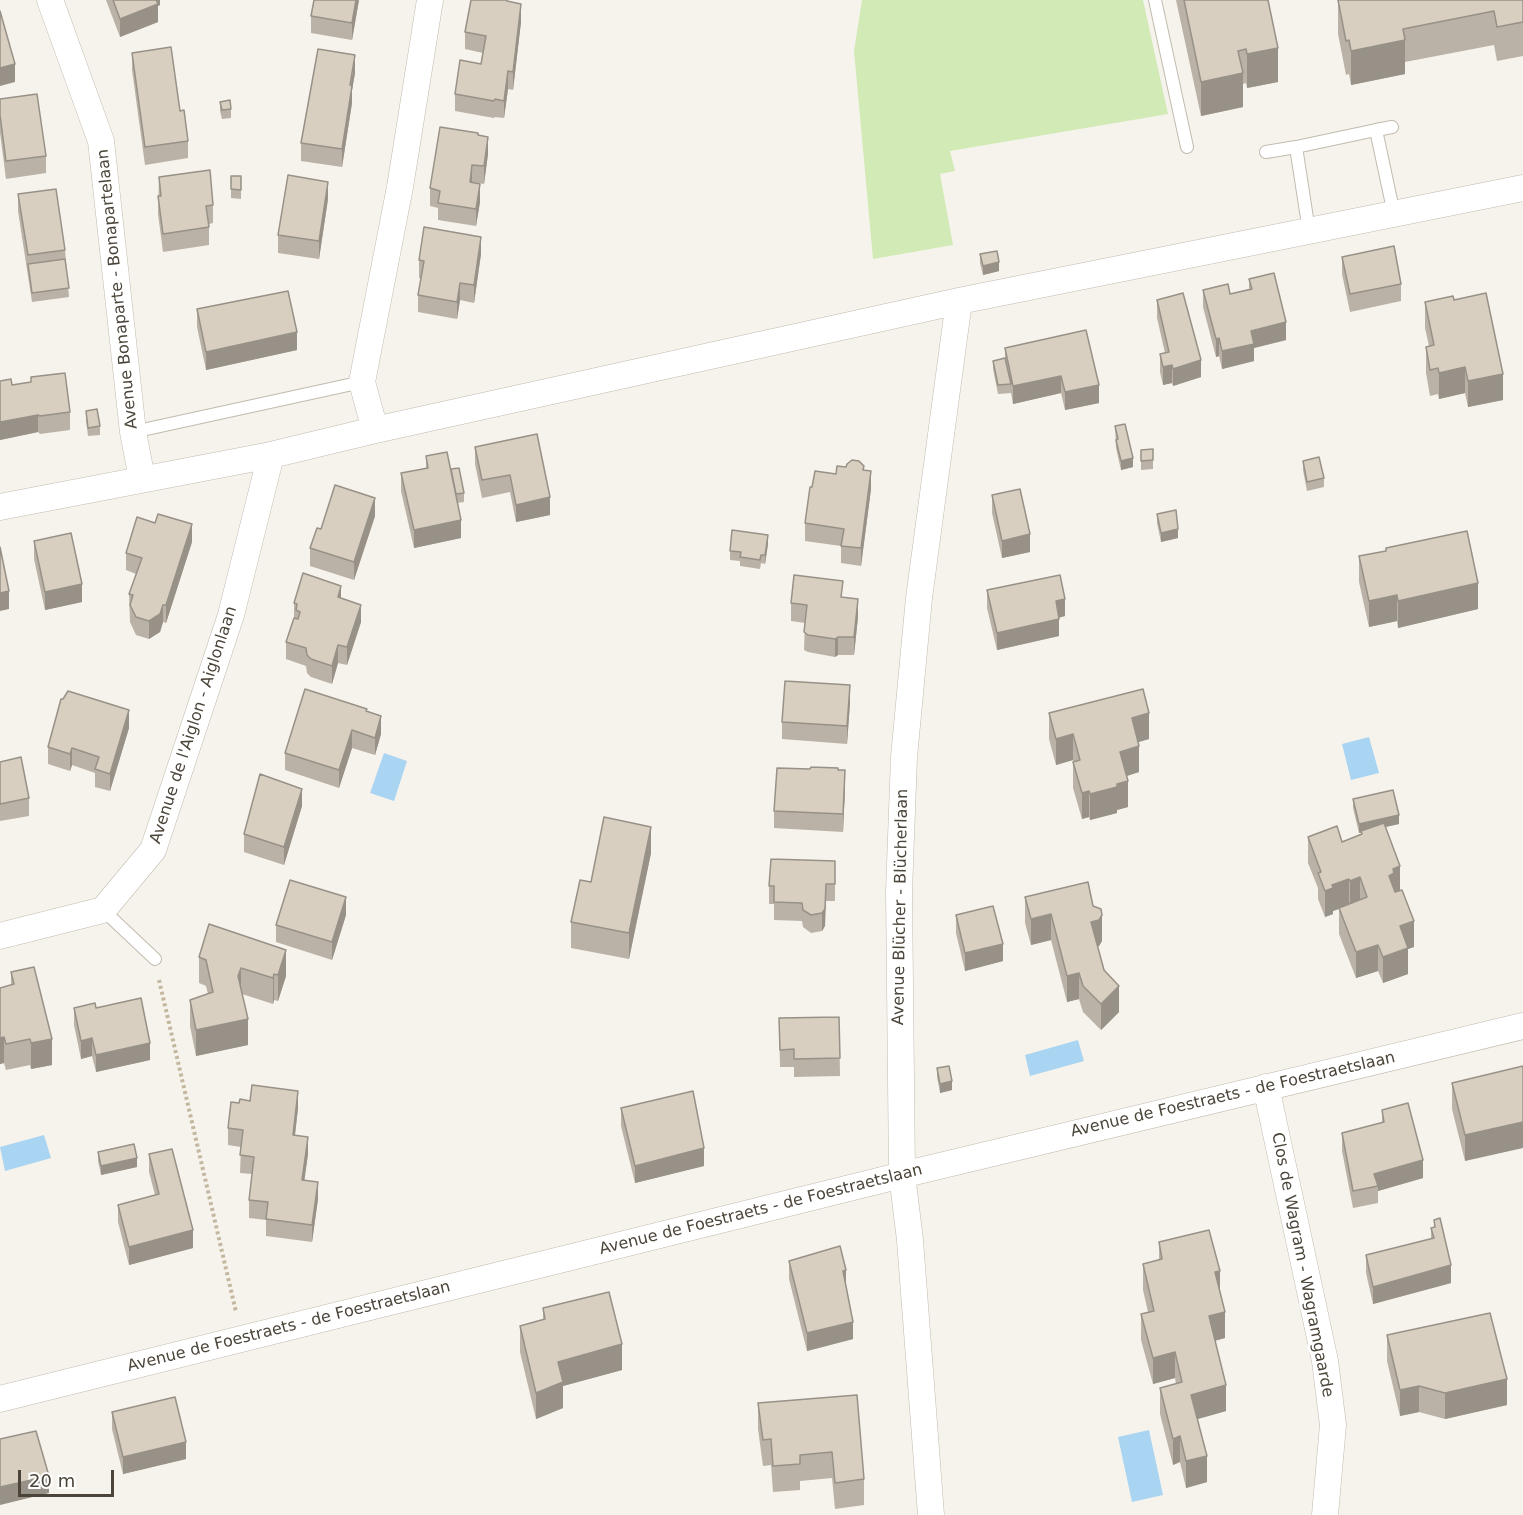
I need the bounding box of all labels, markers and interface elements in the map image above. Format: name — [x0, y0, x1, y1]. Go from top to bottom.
street label: Avenue Bonaparte - Bonapartelaan — [94, 148, 142, 430]
street label: Avenue de l'Aiglon - Aiglonlaan — [146, 604, 242, 846]
street label: Avenue Blücher - Blücherlaan — [889, 789, 913, 1025]
street label: Avenue de Foestraets - de Foestraetslaan — [1069, 1048, 1397, 1142]
street label: Clos de Wagram - Wagramgaarde — [1267, 1131, 1337, 1399]
street label: Avenue de Foestraets - de Foestraetslaan — [597, 1160, 925, 1260]
street label: Avenue de Foestraets - de Foestraetslaan — [125, 1277, 453, 1377]
scale bar — [21, 1458, 117, 1496]
text: 20 m — [29, 1470, 75, 1491]

